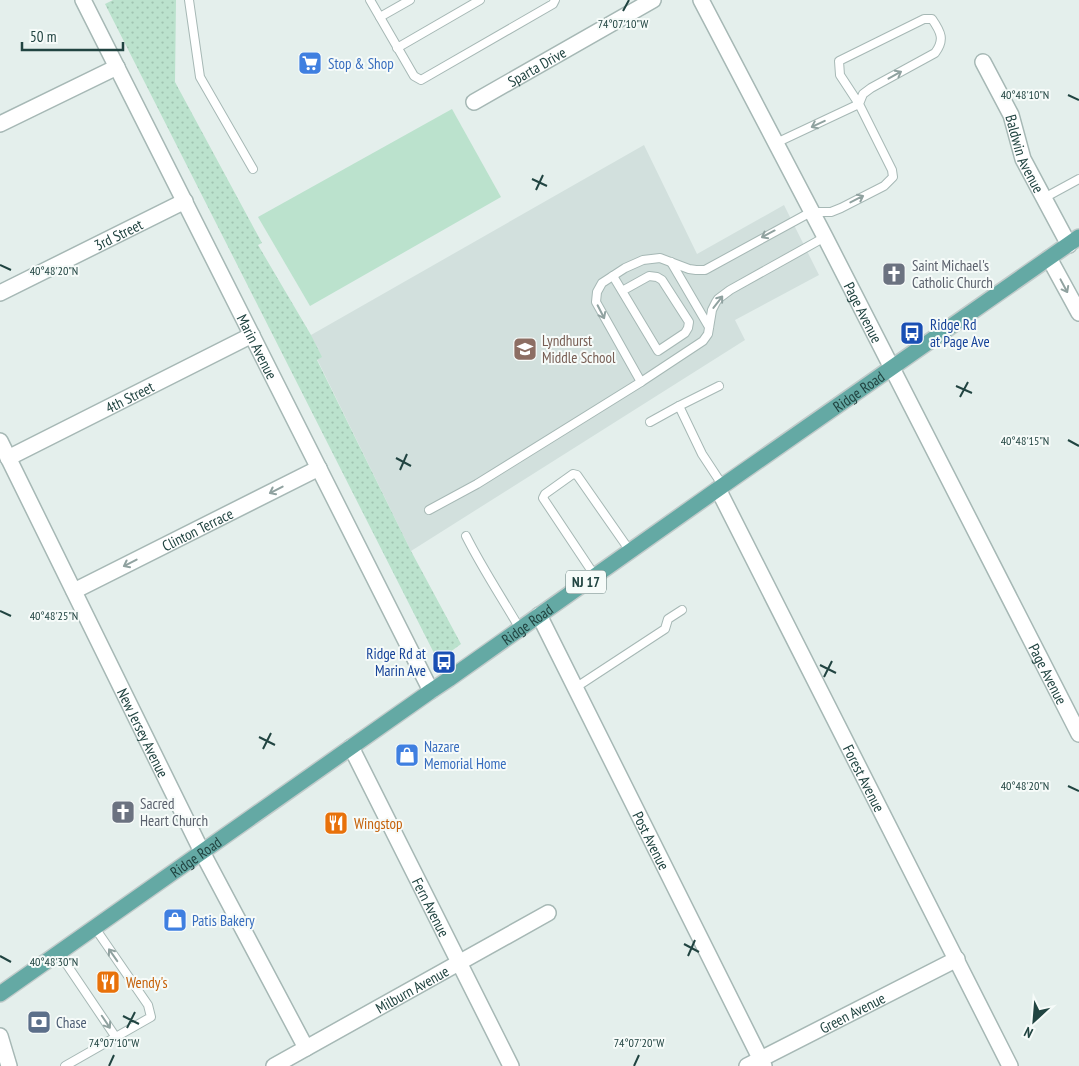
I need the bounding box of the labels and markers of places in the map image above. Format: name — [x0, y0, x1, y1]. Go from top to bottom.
supermarket icon: Stop & Shop — [297, 50, 323, 76]
place label: Stop & Shop — [328, 54, 394, 73]
place label: Saint Michael's Catholic Church — [912, 256, 993, 292]
church icon: Saint Michael's Catholic Church — [881, 261, 907, 287]
place label: Ridge Rd at Page Ave — [930, 315, 990, 351]
bus stop icon: Ridge Rd at Page Ave — [899, 320, 925, 346]
place label: Lyndhurst Middle School — [542, 331, 616, 367]
school or university icon: Lyndhurst Middle School — [512, 336, 538, 362]
place label: Ridge Rd at Marin Ave — [366, 644, 426, 680]
bus stop icon: Ridge Rd at Marin Ave — [431, 649, 457, 675]
place label: Nazare Memorial Home — [424, 737, 507, 773]
shop icon: Nazare Memorial Home — [394, 742, 420, 768]
place label: Sacred Heart Church — [140, 794, 208, 830]
church icon: Sacred Heart Church — [110, 799, 136, 825]
restaurant icon: Wingstop — [323, 810, 349, 836]
place label: Wingstop — [354, 814, 402, 833]
shop icon: Patis Bakery — [162, 907, 188, 933]
place label: Patis Bakery — [192, 911, 255, 930]
restaurant icon: Wendy's — [95, 969, 121, 995]
place label: Wendy's — [126, 973, 167, 992]
bank icon: Chase — [26, 1009, 52, 1035]
place label: Chase — [56, 1013, 87, 1032]

